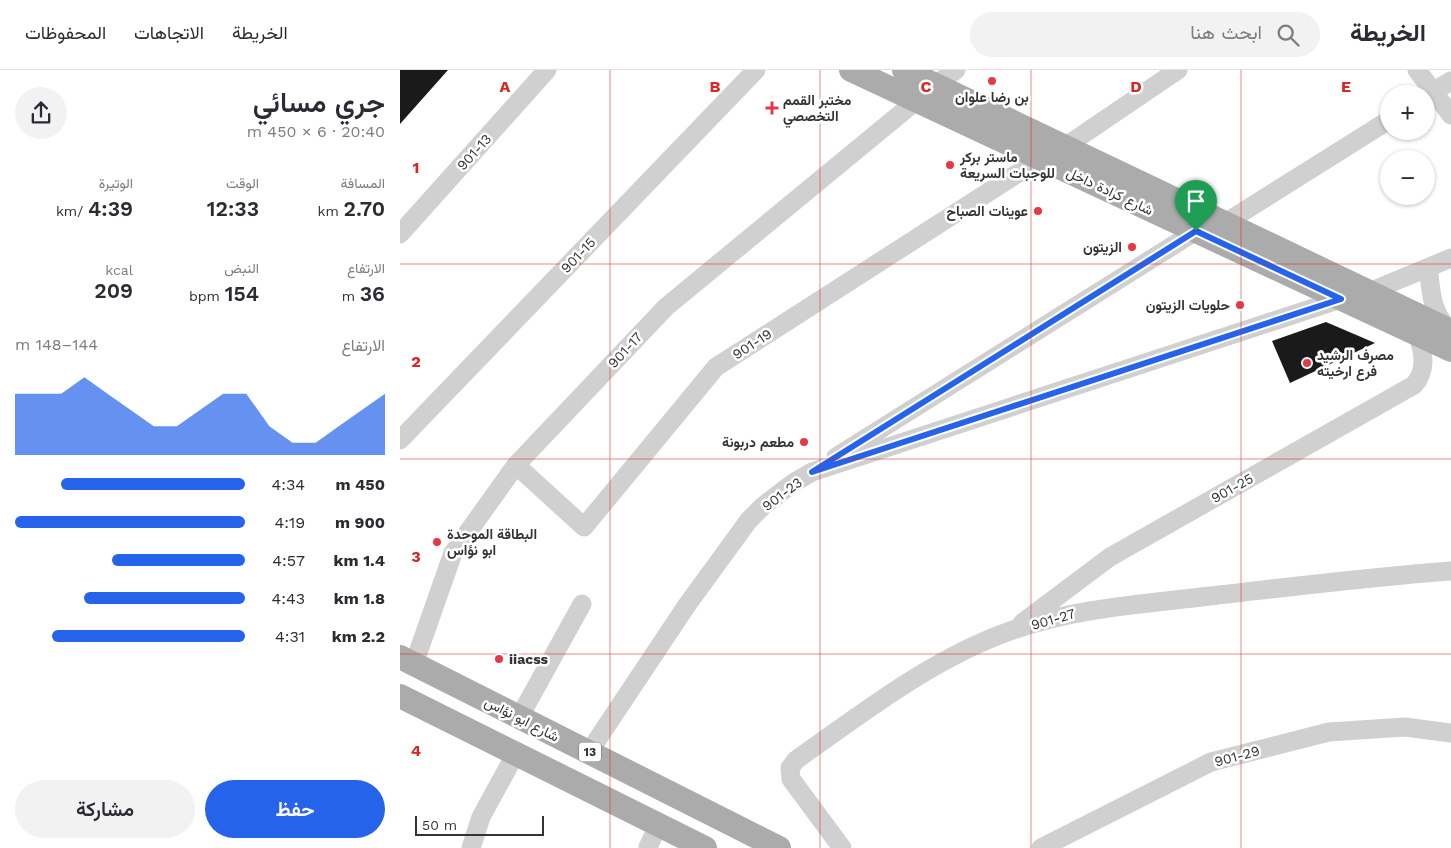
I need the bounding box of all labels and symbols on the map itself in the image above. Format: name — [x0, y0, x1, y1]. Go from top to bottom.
marker: بن رضا علوان — [986, 75, 998, 87]
text: A — [500, 77, 511, 96]
text: B — [710, 77, 721, 96]
text: C — [921, 77, 932, 96]
text: D — [1130, 77, 1142, 96]
text: E — [1341, 77, 1351, 96]
place label: بن رضا علوان — [955, 89, 1029, 106]
place label: مختبر القمم التخصصي — [783, 92, 852, 128]
marker: مختبر القمم التخصصي — [765, 101, 779, 115]
street label: 901-13 — [454, 131, 494, 173]
place label: ماستر بركر للوجبات السريعة — [959, 149, 1055, 182]
text: 1 — [413, 158, 419, 177]
marker: ماستر بركر للوجبات السريعة — [944, 159, 956, 171]
street label: شارع كرادة داخل — [1063, 164, 1156, 221]
pin — [1175, 180, 1217, 231]
place label: عوينات الصباح — [946, 203, 1028, 221]
marker: عوينات الصباح — [1032, 205, 1044, 217]
street label: 901-15 — [557, 234, 599, 276]
place label: الزيتون — [1083, 239, 1122, 256]
marker: الزيتون — [1126, 241, 1138, 253]
place label: حلويات الزيتون — [1146, 297, 1230, 314]
marker: حلويات الزيتون — [1234, 299, 1246, 311]
street label: 901-19 — [729, 325, 775, 363]
street label: 901-17 — [605, 329, 646, 371]
place label: مصرف الرشيد فرع ارخيته — [1317, 347, 1394, 381]
text: 2 — [411, 352, 421, 371]
marker: مصرف الرشيد فرع ارخيته — [1301, 357, 1313, 369]
place label: مطعم دربونة — [722, 434, 794, 451]
marker: مطعم دربونة — [798, 436, 810, 448]
street label: 901-25 — [1208, 470, 1256, 506]
street label: 901-23 — [759, 474, 805, 514]
place label: البطاقة الموحدة ابو نؤاس — [447, 526, 537, 559]
marker: البطاقة الموحدة ابو نؤاس — [431, 536, 443, 548]
text: 3 — [411, 547, 421, 566]
street label: 901-27 — [1029, 605, 1077, 633]
place label: iiacss — [509, 651, 549, 667]
marker: iiacss — [493, 653, 505, 665]
street label: شارع ابو نؤاس — [481, 693, 562, 747]
text: 4 — [411, 741, 421, 760]
road number: 13 — [579, 742, 601, 762]
street label: 901-29 — [1213, 742, 1261, 770]
scale bar — [415, 813, 544, 836]

